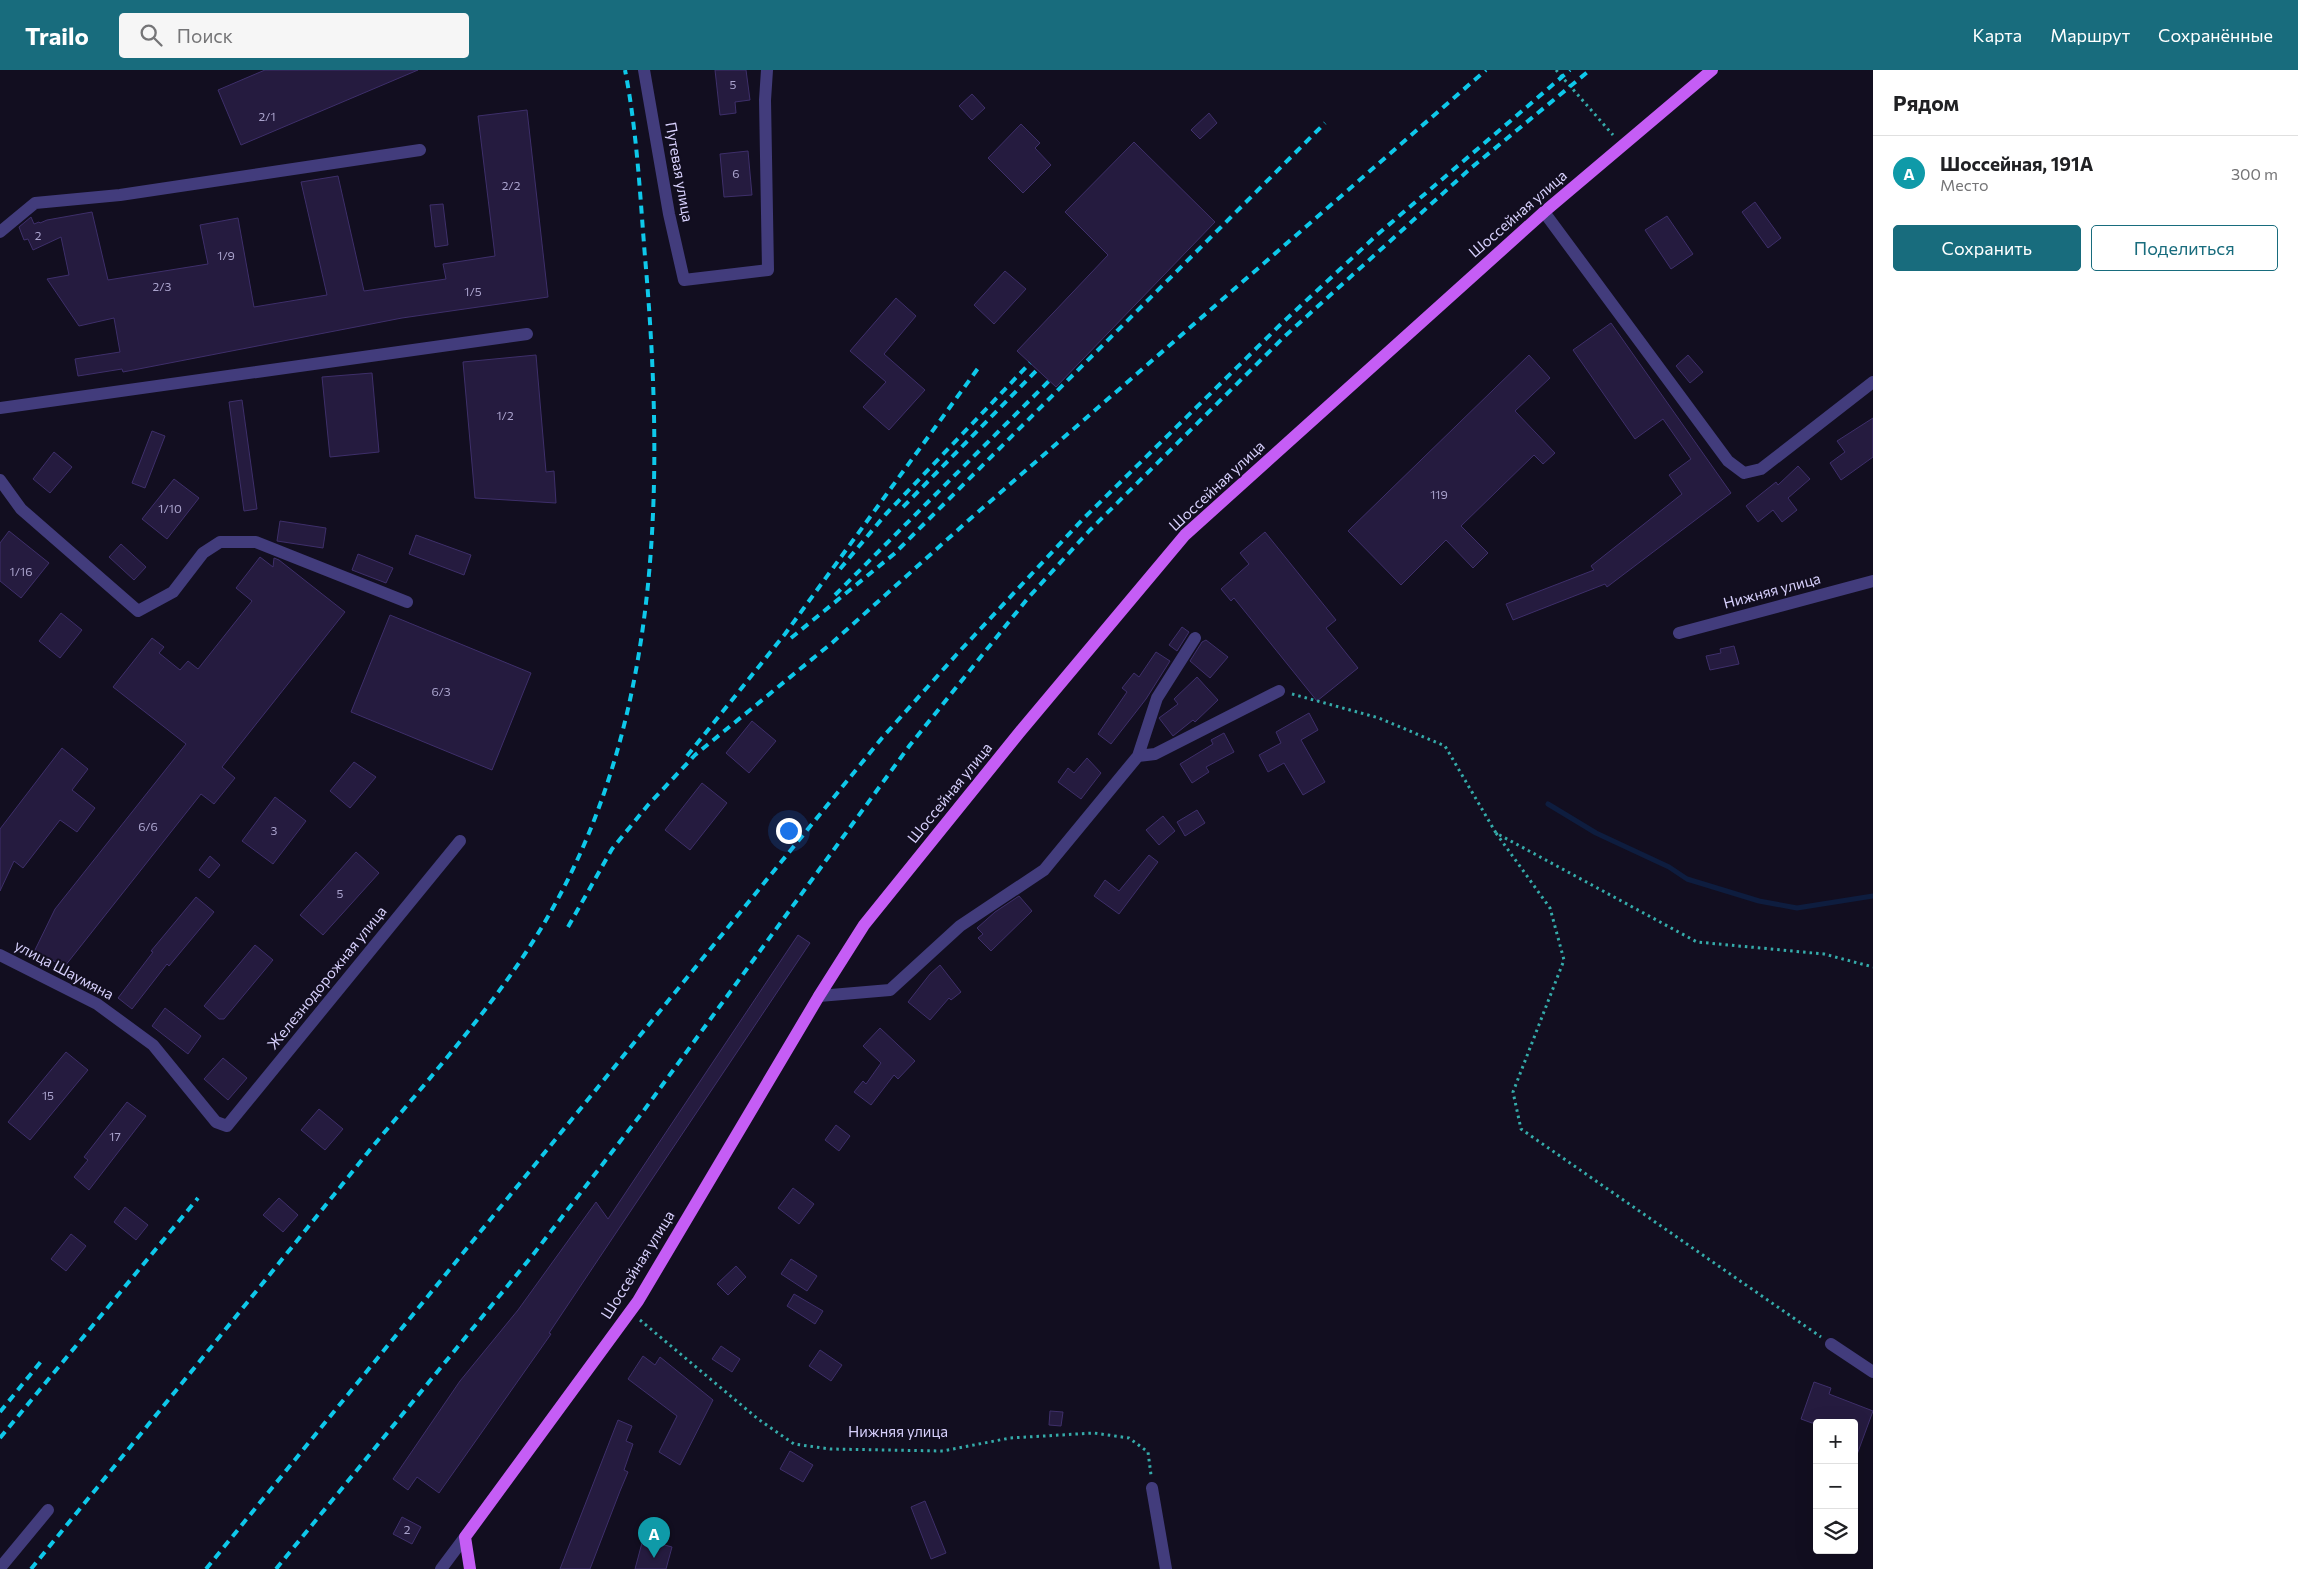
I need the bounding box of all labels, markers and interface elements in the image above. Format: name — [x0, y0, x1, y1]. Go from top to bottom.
search box — [119, 13, 469, 58]
text: Trailo — [25, 21, 89, 50]
icon: search — [137, 21, 165, 49]
text: Поиск — [177, 24, 233, 47]
text: Карта — [1973, 24, 2022, 46]
text: Маршрут — [2050, 24, 2130, 46]
text: Сохранённые — [2158, 24, 2273, 46]
house number: 5 — [730, 77, 737, 91]
text: Рядом — [1893, 90, 1959, 115]
house number: 2/1 — [258, 109, 276, 123]
street label: Путевая улица — [662, 120, 698, 223]
text: Шоссейная, 191А — [1940, 152, 2093, 175]
text: A — [1903, 164, 1915, 183]
text: 300 m — [2231, 164, 2278, 183]
house number: 6 — [732, 166, 740, 180]
street label: Шоссейная улица — [1465, 166, 1570, 261]
text: Место — [1940, 175, 1989, 194]
house number: 2/2 — [502, 178, 521, 192]
button: Сохранить — [1893, 225, 2081, 271]
button: Поделиться — [2091, 225, 2278, 271]
house number: 2 — [35, 228, 42, 242]
house number: 1/9 — [217, 248, 235, 262]
house number: 2/3 — [153, 279, 172, 293]
house number: 1/5 — [464, 284, 482, 298]
house number: 1/2 — [496, 408, 514, 422]
street label: Шоссейная улица — [1165, 436, 1268, 534]
house number: 119 — [1430, 487, 1448, 501]
house number: 1/10 — [158, 501, 182, 515]
house number: 1/16 — [10, 564, 32, 578]
street label: Нижняя улица — [1721, 568, 1822, 612]
house number: 6/3 — [431, 684, 451, 698]
street label: Шоссейная улица — [903, 738, 995, 846]
your location — [776, 818, 802, 844]
house number: 6/6 — [138, 819, 158, 833]
house number: 3 — [271, 823, 278, 837]
house number: 5 — [337, 886, 344, 900]
street label: Железнодорожная улица — [263, 902, 390, 1053]
street label: улица Шаумяна — [12, 935, 117, 1003]
house number: 15 — [42, 1088, 54, 1102]
house number: 17 — [109, 1129, 121, 1143]
street label: Шоссейная улица — [597, 1207, 678, 1322]
map controls — [1813, 1419, 1858, 1554]
button: + — [1813, 1419, 1858, 1464]
street label: Нижняя улица — [848, 1422, 948, 1440]
button: − — [1813, 1464, 1858, 1509]
button: layers — [1813, 1509, 1858, 1554]
pin: A — [638, 1517, 670, 1558]
house number: 2 — [404, 1522, 411, 1536]

